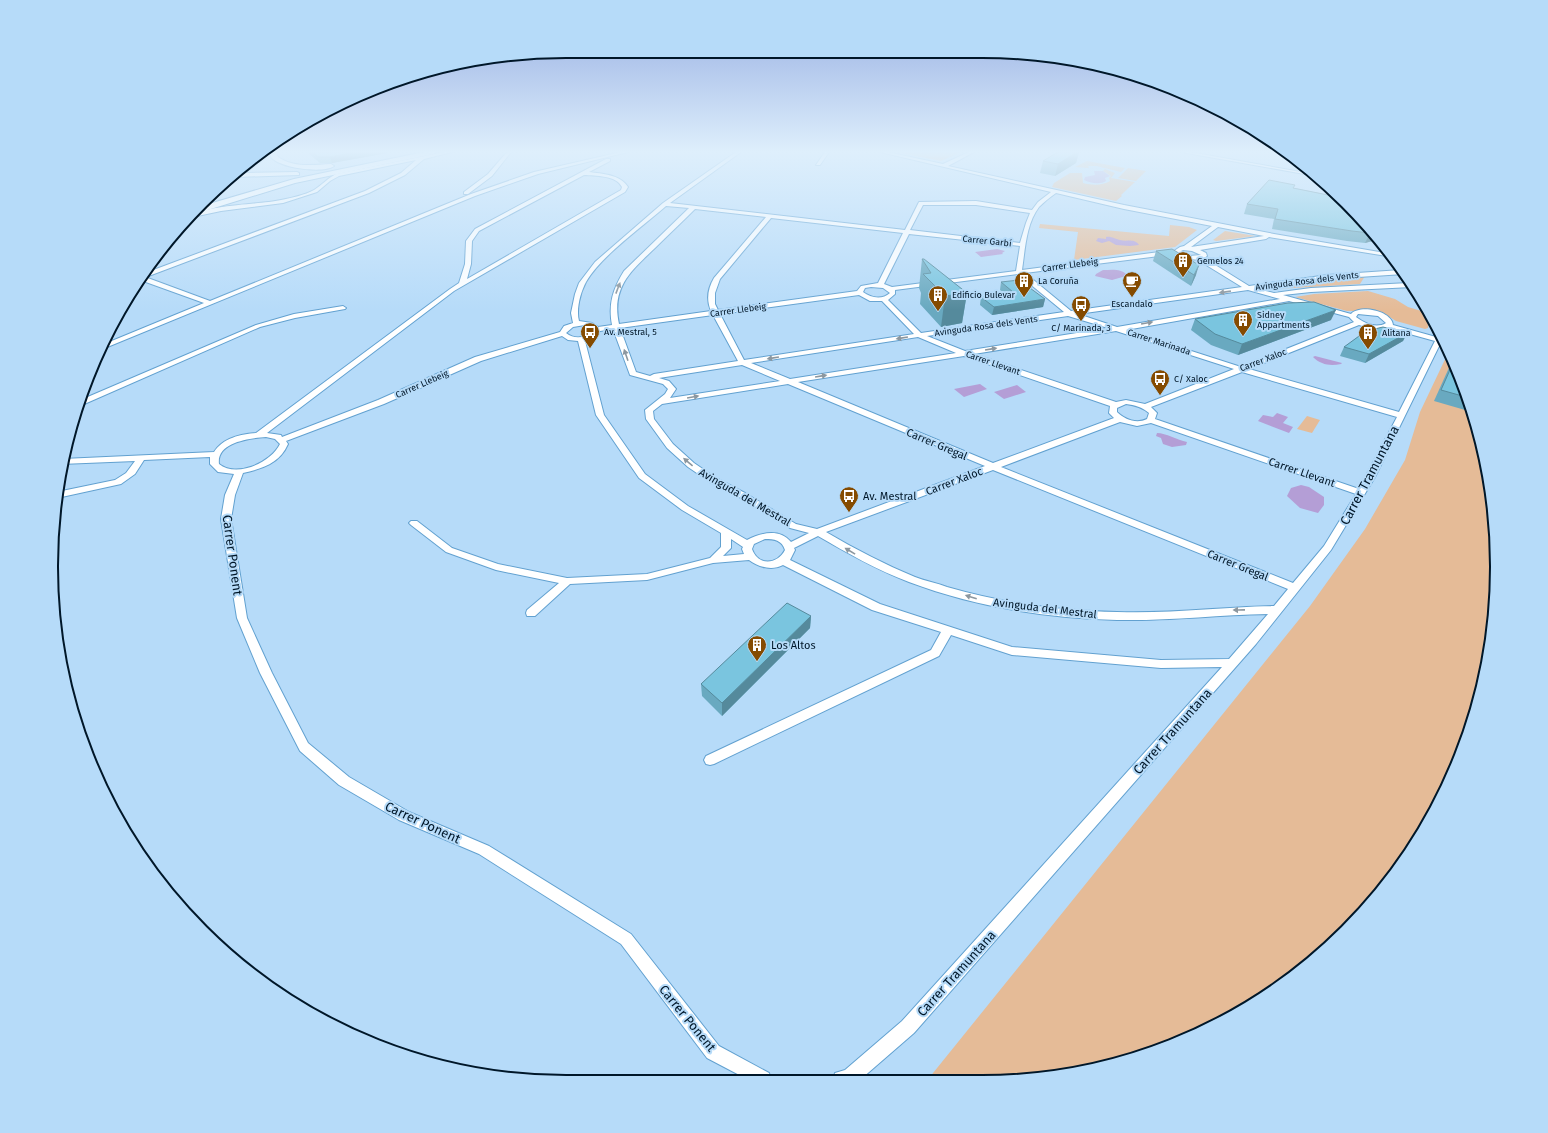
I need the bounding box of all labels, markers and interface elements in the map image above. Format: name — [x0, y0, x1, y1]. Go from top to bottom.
street label: Carrer Garbí — [962, 233, 1012, 249]
building icon: Gemelos 24 — [1172, 250, 1194, 278]
street label: Carrer Llebeig — [1041, 256, 1099, 274]
place label: Gemelos 24 — [1197, 256, 1244, 266]
building icon: La Coruña — [1013, 270, 1035, 298]
cafe icon: Escandalo — [1121, 270, 1143, 298]
street label: Avinguda Rosa dels Vents — [1255, 270, 1359, 292]
place label: La Coruña — [1038, 276, 1079, 286]
one-way arrow — [615, 282, 621, 294]
building icon: Edificio Bulevar — [927, 284, 949, 312]
one-way arrow — [1219, 289, 1231, 295]
place label: Edificio Bulevar — [952, 290, 1016, 300]
bus stop icon: C/ Marinada, 3 — [1070, 294, 1092, 322]
place label: Escandalo — [1111, 299, 1153, 309]
street label: Carrer Llebeig — [709, 301, 767, 319]
building icon: Sidney Appartments — [1232, 309, 1254, 337]
place label: Sidney Appartments — [1257, 310, 1310, 330]
street label: Avinguda Rosa dels Vents — [934, 314, 1038, 338]
one-way arrow — [1141, 320, 1153, 326]
bus stop icon: Av. Mestral, 5 — [579, 321, 601, 349]
building icon: Alitana — [1357, 322, 1379, 350]
place label: C/ Marinada, 3 — [1051, 323, 1111, 333]
place label: Av. Mestral, 5 — [604, 327, 657, 337]
street label: Carrer Marinada — [1126, 327, 1192, 357]
place label: Alitana — [1382, 328, 1411, 338]
one-way arrow — [896, 335, 908, 341]
one-way arrow — [985, 346, 997, 352]
street label: Carrer Xaloc — [1238, 346, 1288, 373]
one-way arrow — [622, 348, 628, 360]
street label: Carrer Llevant — [965, 349, 1022, 377]
one-way arrow — [767, 355, 780, 361]
street label: Carrer Llebeig — [394, 368, 450, 400]
bus stop icon: C/ Xaloc — [1149, 368, 1171, 396]
one-way arrow — [815, 373, 827, 379]
place label: C/ Xaloc — [1174, 374, 1209, 384]
one-way arrow — [687, 394, 699, 400]
street label: Carrer Tramuntana — [1337, 423, 1402, 527]
street label: Carrer Gregal — [904, 426, 969, 463]
street label: Carrer Llevant — [1267, 455, 1337, 490]
one-way arrow — [683, 457, 693, 466]
street label: Carrer Xaloc — [924, 465, 984, 498]
street label: Avinguda del Mestral — [696, 466, 793, 529]
bus stop icon: Av. Mestral — [838, 485, 860, 513]
place label: Av. Mestral — [863, 490, 916, 503]
street label: Carrer Ponent — [219, 514, 246, 597]
street label: Carrer Gregal — [1205, 547, 1270, 584]
one-way arrow — [844, 548, 856, 555]
one-way arrow — [965, 594, 977, 600]
street label: Avinguda del Mestral — [992, 596, 1097, 621]
one-way arrow — [1233, 607, 1245, 614]
building icon: Los Altos — [746, 634, 768, 662]
place label: Los Altos — [771, 639, 816, 652]
street label: Carrer Tramuntana — [1130, 685, 1215, 777]
street label: Carrer Ponent — [383, 799, 463, 847]
street label: Carrer Tramuntana — [914, 927, 999, 1019]
street label: Carrer Ponent — [656, 982, 719, 1055]

